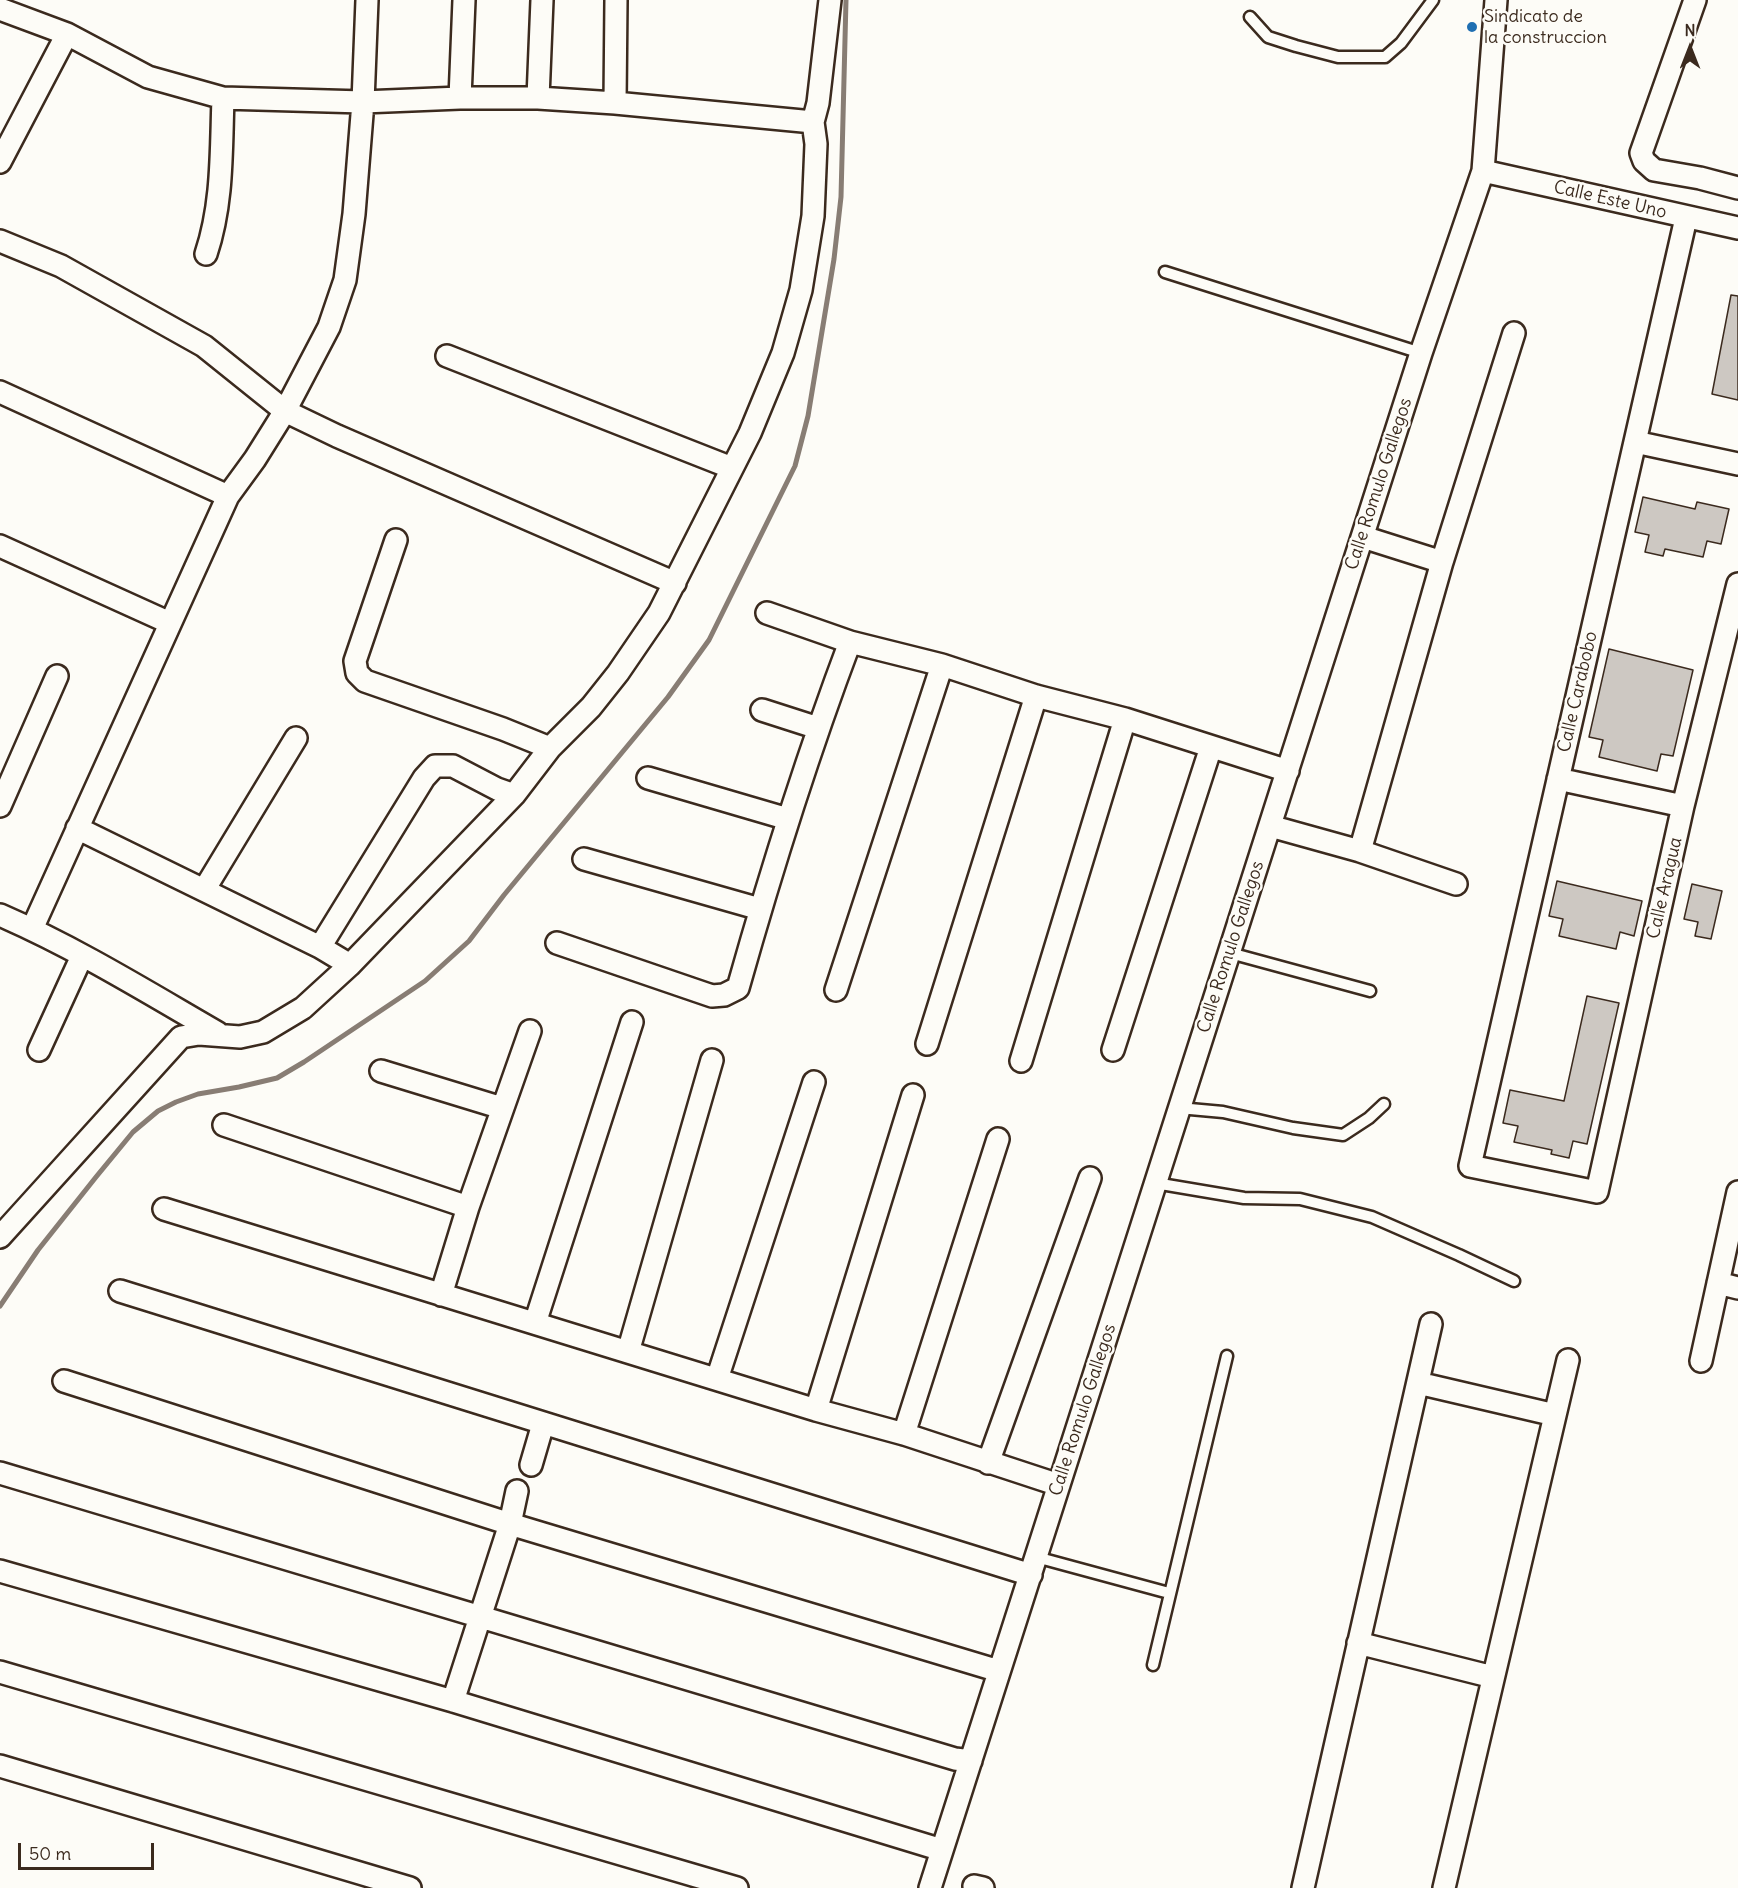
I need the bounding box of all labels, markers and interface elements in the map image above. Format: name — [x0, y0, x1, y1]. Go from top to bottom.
place label: Sindicato de la construccion — [1484, 6, 1607, 48]
north arrow — [1660, 18, 1720, 78]
marker: Sindicato de la construccion — [1465, 20, 1479, 34]
text: N — [1684, 20, 1696, 40]
street label: Calle Este Uno — [1551, 177, 1669, 223]
street label: Calle Romulo Gallegos — [1341, 395, 1417, 573]
street label: Calle Carabobo — [1554, 629, 1602, 755]
street label: Calle Aragua — [1643, 835, 1687, 941]
street label: Calle Romulo Gallegos — [1193, 858, 1269, 1036]
street label: Calle Romulo Gallegos — [1045, 1321, 1121, 1499]
scale bar — [21, 1831, 158, 1869]
text: 50 m — [29, 1842, 71, 1865]

